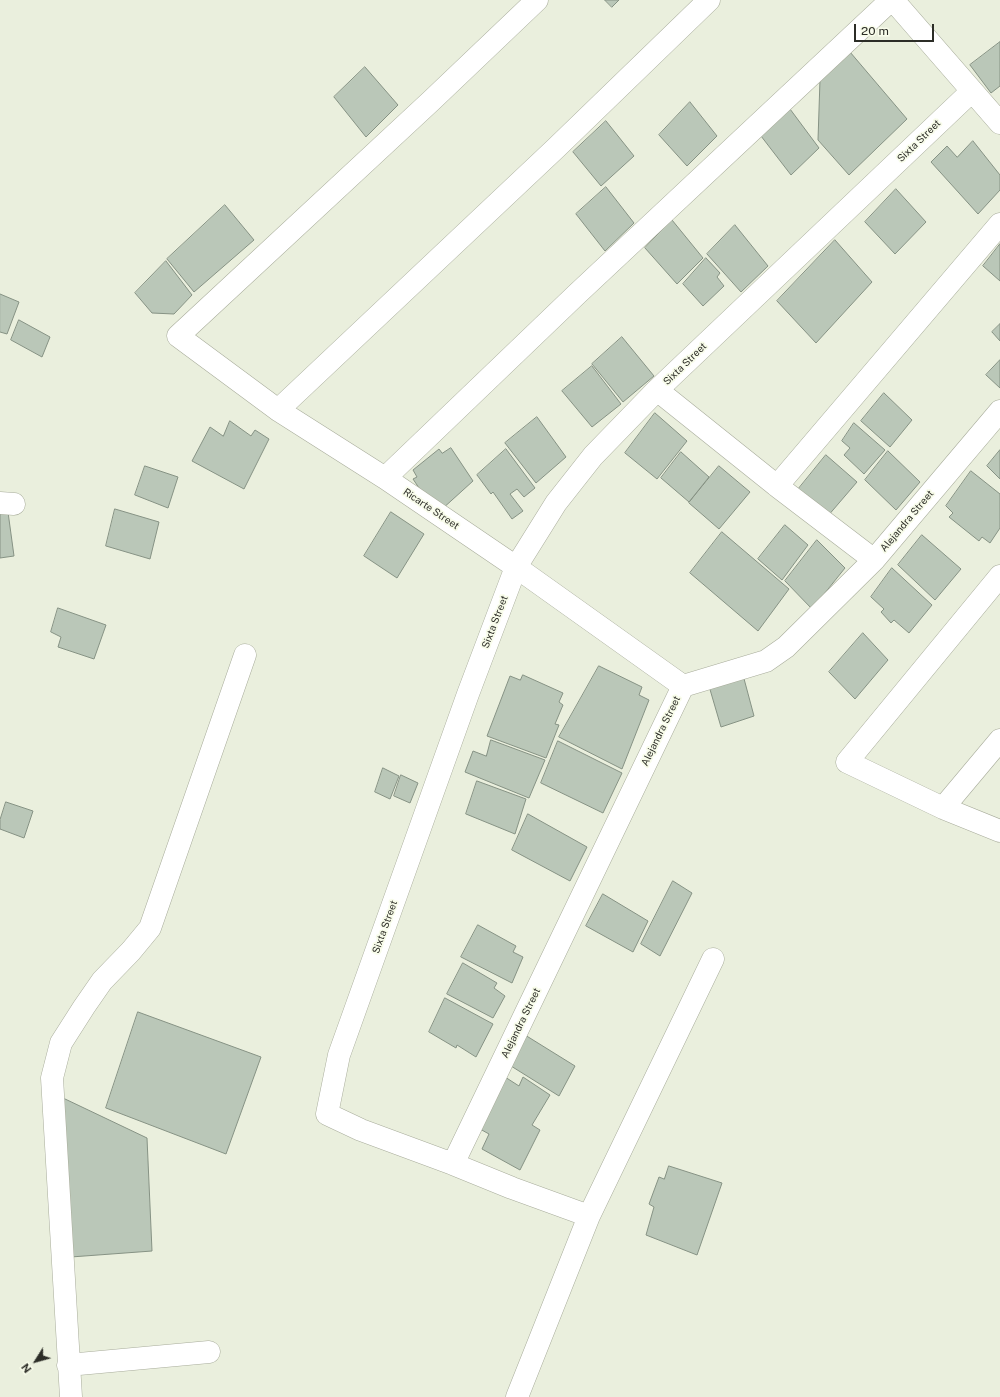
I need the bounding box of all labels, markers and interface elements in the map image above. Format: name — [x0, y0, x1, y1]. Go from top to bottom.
scale bar — [856, 16, 936, 42]
text: 20 m — [861, 24, 889, 38]
street label: Sixta Street — [895, 117, 943, 165]
street label: Sixta Street — [661, 340, 709, 388]
street label: Ricarte Street — [401, 486, 461, 532]
street label: Alejandra Street — [878, 488, 936, 554]
street label: Sixta Street — [479, 594, 511, 650]
street label: Alejandra Street — [639, 694, 683, 768]
street label: Sixta Street — [370, 899, 400, 955]
street label: Alejandra Street — [499, 986, 543, 1060]
north arrow — [16, 1341, 56, 1381]
text: N — [19, 1361, 34, 1375]

